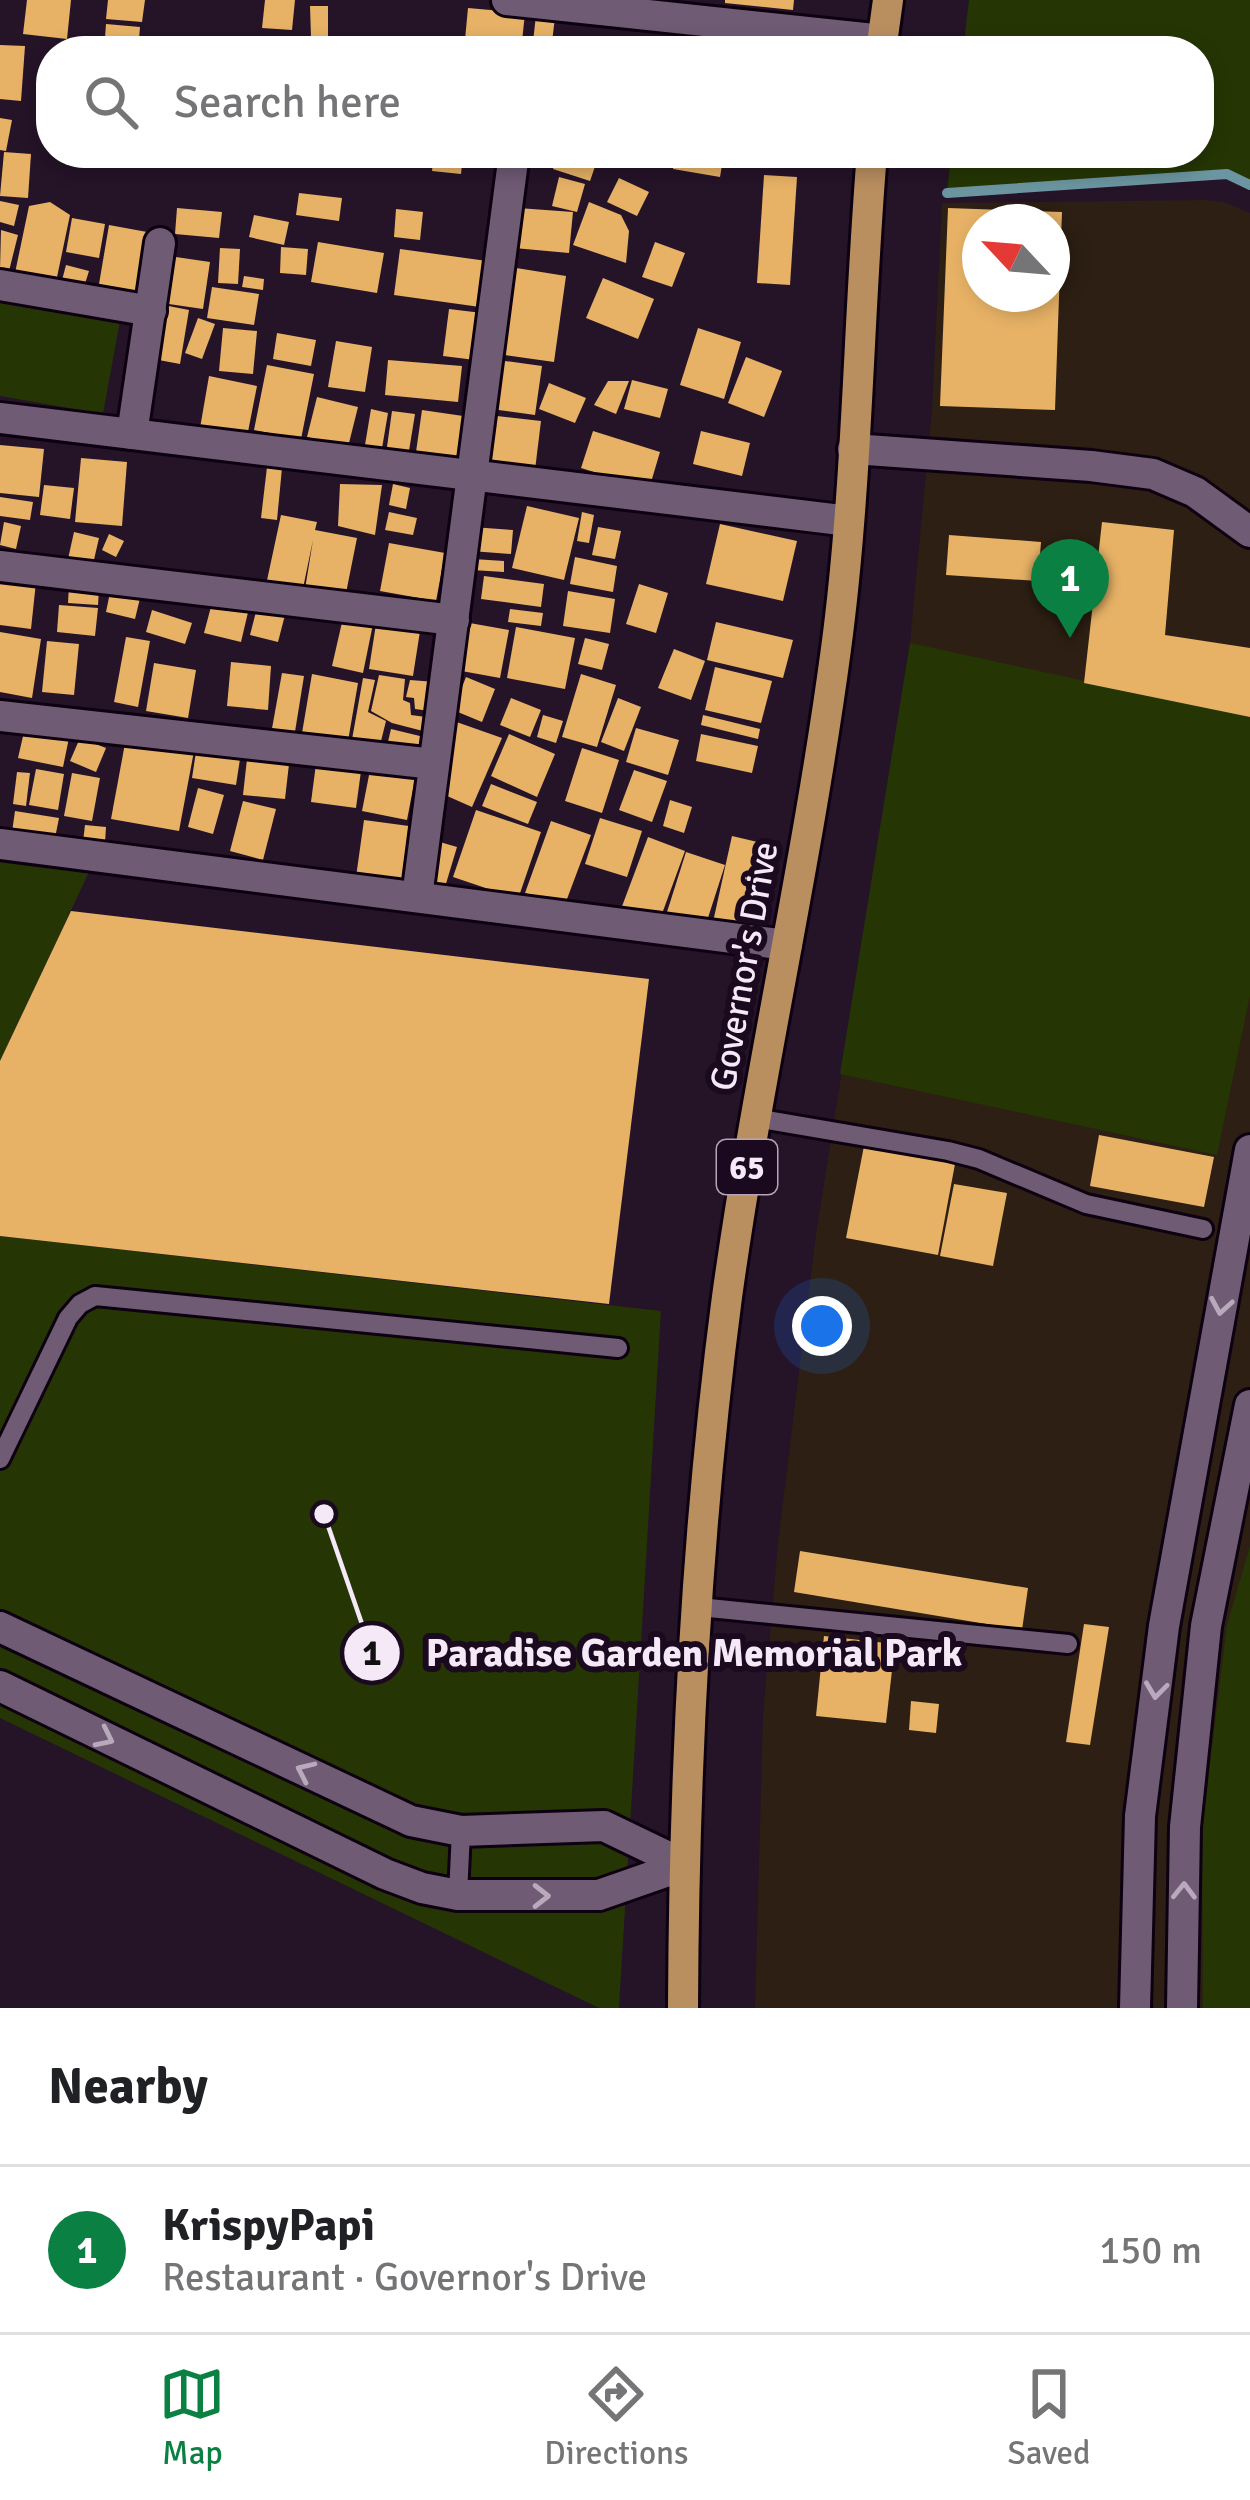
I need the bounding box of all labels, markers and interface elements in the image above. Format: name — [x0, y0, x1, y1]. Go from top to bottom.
search box — [36, 36, 1214, 168]
icon: search — [78, 69, 144, 135]
text: Search here — [174, 75, 401, 130]
north arrow — [962, 204, 1070, 312]
pin: 1 — [1031, 539, 1109, 638]
street label: Governor's Drive — [700, 838, 789, 1094]
road number: 65 — [717, 1140, 777, 1194]
your location — [792, 1296, 852, 1356]
one-way arrow — [1209, 1296, 1235, 1316]
callout: Paradise Garden Memorial Park — [342, 1615, 986, 1690]
text: Paradise Garden Memorial Park — [426, 1629, 963, 1677]
text: 1 — [362, 1631, 382, 1676]
one-way arrow — [1143, 1680, 1169, 1700]
one-way arrow — [93, 1723, 114, 1747]
one-way arrow — [296, 1762, 317, 1785]
one-way arrow — [1170, 1881, 1196, 1900]
one-way arrow — [533, 1883, 551, 1909]
text: Nearby — [48, 2055, 208, 2118]
text: KrispyPapi — [162, 2198, 375, 2253]
text: 1 — [76, 2226, 98, 2274]
text: 150 m — [1099, 2226, 1202, 2274]
text: Restaurant · Governor's Drive — [162, 2253, 647, 2301]
tab: Map — [159, 2361, 225, 2474]
tab: Directions — [544, 2361, 689, 2474]
tab: Saved — [1007, 2361, 1091, 2474]

